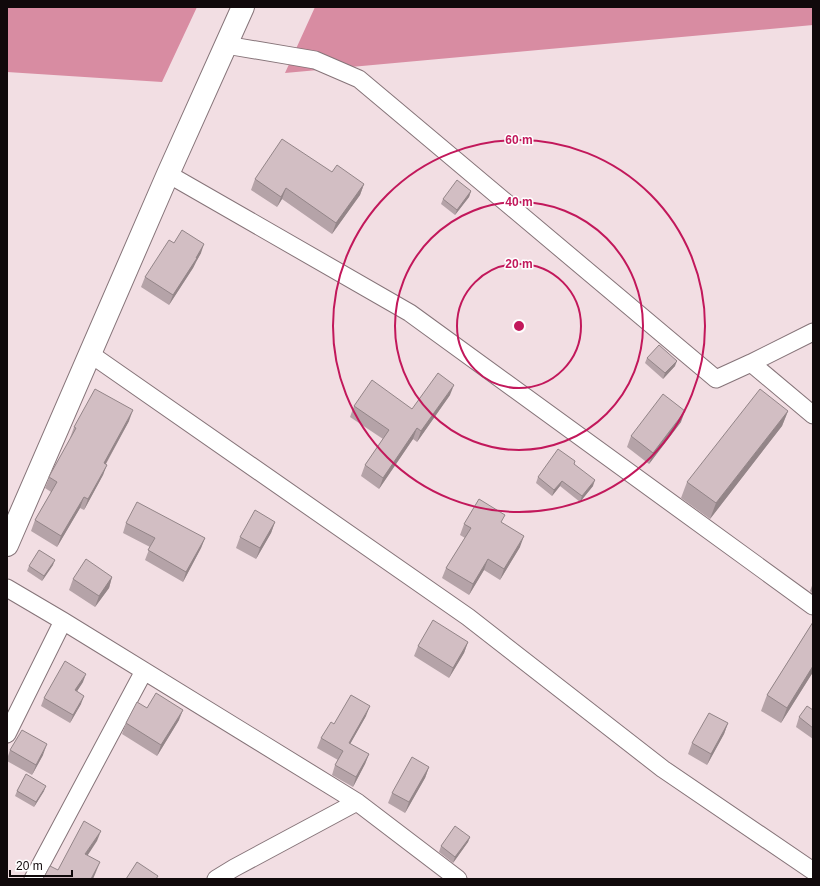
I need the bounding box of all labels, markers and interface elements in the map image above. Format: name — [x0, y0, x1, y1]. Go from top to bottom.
text: 60 m — [505, 133, 533, 147]
text: 40 m — [505, 195, 533, 209]
text: 20 m — [505, 257, 533, 271]
centre of rings — [512, 319, 526, 333]
scale bar — [10, 852, 72, 878]
text: 20 m — [16, 859, 43, 873]

